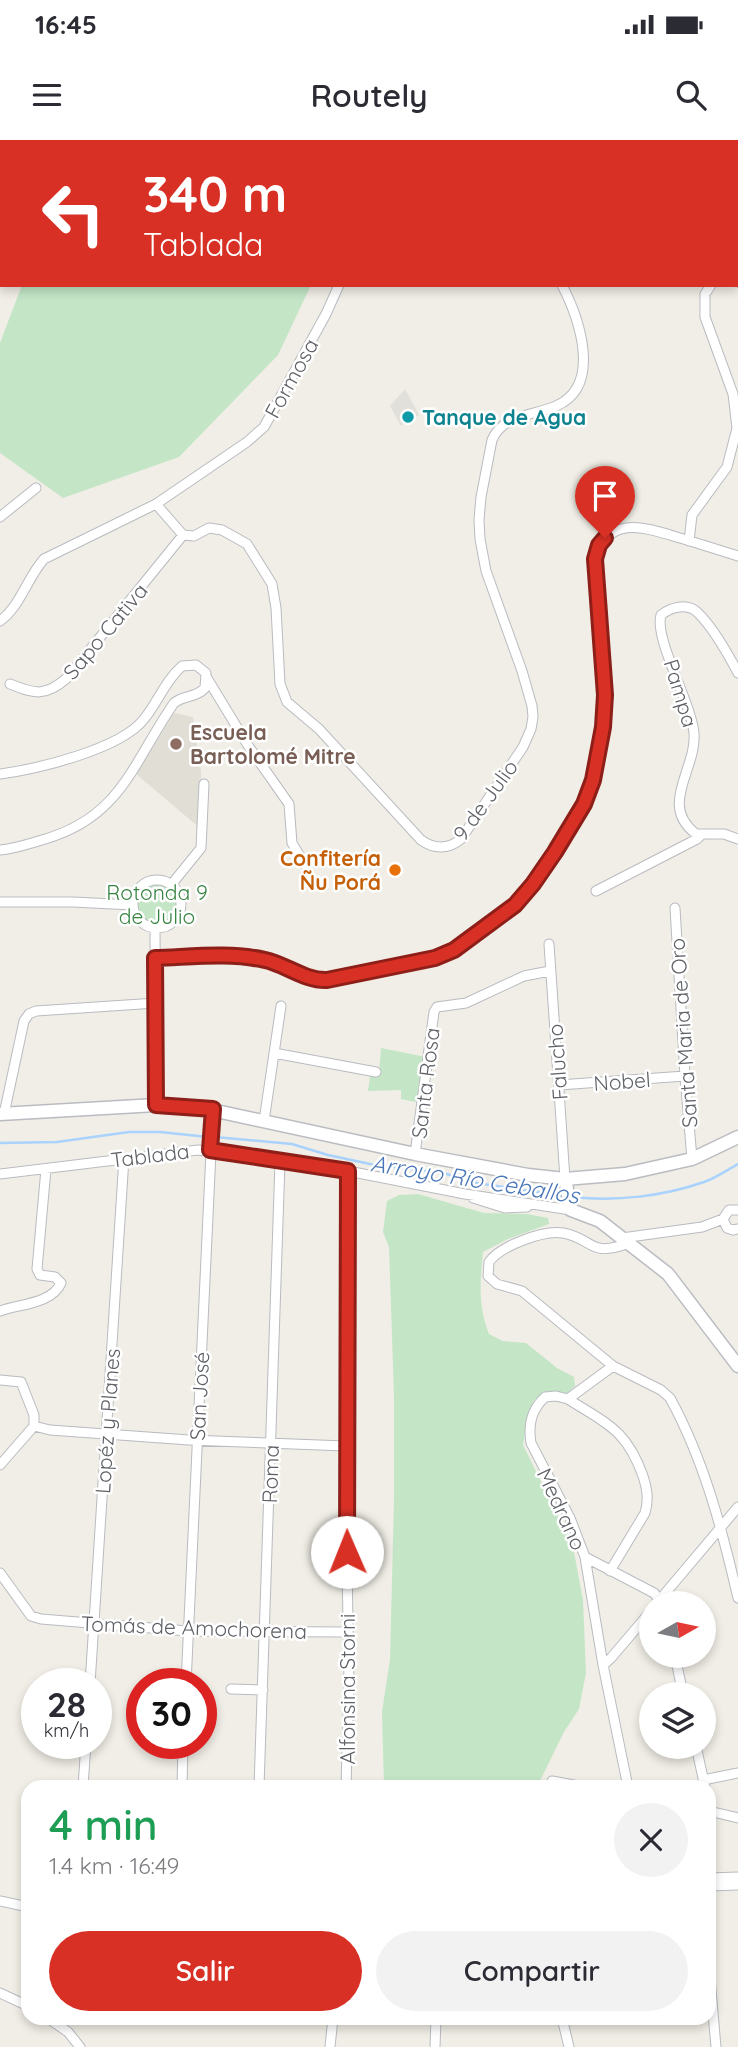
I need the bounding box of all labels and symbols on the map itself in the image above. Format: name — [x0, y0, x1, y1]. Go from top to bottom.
street label: Formosa — [259, 334, 323, 422]
place label: Tanque de Agua — [422, 404, 586, 430]
marker: Tanque de Agua — [400, 409, 416, 425]
pin — [575, 466, 635, 538]
street label: Sapo Cativa — [57, 578, 153, 684]
street label: Pampa — [658, 656, 704, 730]
place label: Escuela Bartolomé Mitre — [190, 719, 356, 769]
marker: Escuela Bartolomé Mitre — [168, 736, 184, 752]
street label: 9 de Julio — [447, 754, 523, 846]
place label: Confitería Ñu Porá — [280, 845, 381, 895]
marker: Confitería Ñu Porá — [387, 862, 403, 878]
park label: Rotonda 9 de Julio — [106, 879, 208, 929]
street label: Santa Maria de Oro — [663, 937, 703, 1129]
street label: Falucho — [541, 1023, 573, 1101]
street label: Santa Rosa — [405, 1026, 445, 1140]
street label: Nobel — [592, 1066, 652, 1096]
street label: Tablada — [109, 1137, 191, 1173]
water label: Arroyo Río Ceballos — [369, 1148, 583, 1210]
street label: Lopéz y Planes — [89, 1347, 125, 1495]
street label: San José — [184, 1351, 214, 1441]
street label: Roma — [256, 1444, 284, 1504]
street label: Medrano — [532, 1464, 592, 1554]
position arrow — [310, 1515, 384, 1589]
north arrow — [639, 1591, 716, 1668]
street label: Tomás de Amochorena — [81, 1610, 307, 1644]
street label: Alfonsina Storni — [334, 1613, 360, 1765]
speed limit sign: 30 — [126, 1668, 217, 1759]

